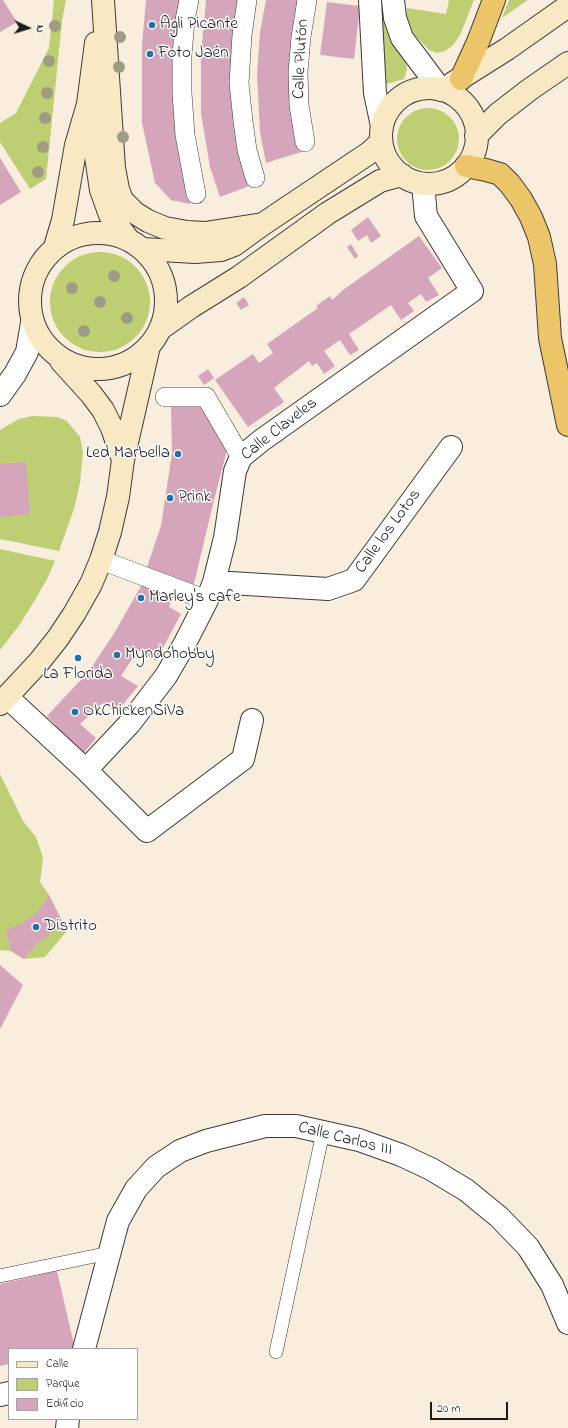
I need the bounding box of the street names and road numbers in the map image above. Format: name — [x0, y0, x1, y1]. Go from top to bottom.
street label: Calle Plutón — [290, 18, 314, 100]
street label: Calle Claveles — [238, 394, 322, 466]
street label: Calle los Lotos — [352, 486, 426, 578]
street label: Calle Carlos III — [296, 1118, 394, 1162]

